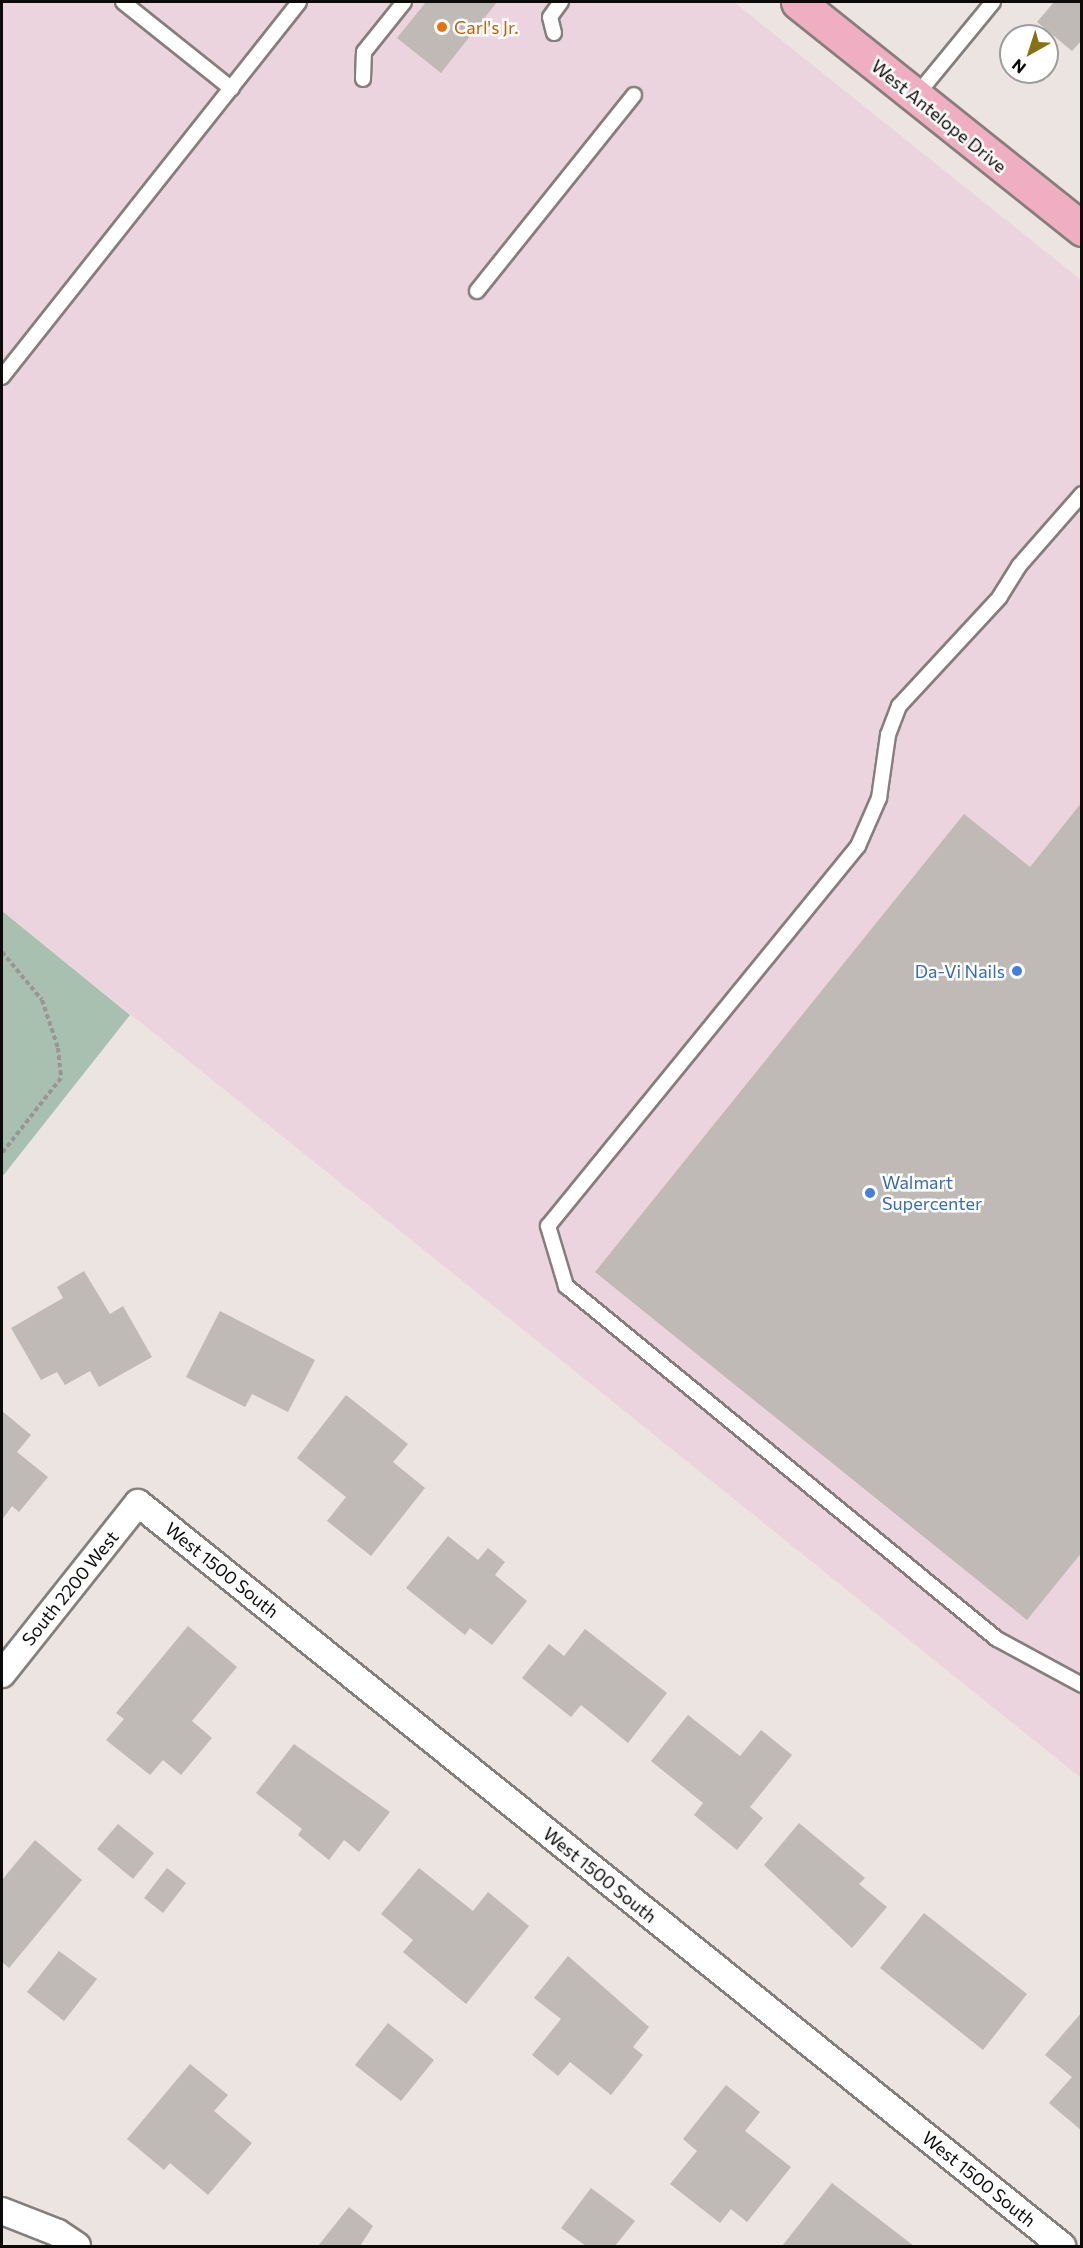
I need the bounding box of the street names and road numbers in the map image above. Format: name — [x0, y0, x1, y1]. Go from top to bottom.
street label: West Antelope Drive — [867, 55, 1011, 177]
street label: West 1500 South — [161, 1518, 283, 1622]
street label: South 2200 West — [17, 1526, 123, 1650]
street label: West 1500 South — [539, 1823, 661, 1927]
street label: West 1500 South — [918, 2127, 1040, 2231]

